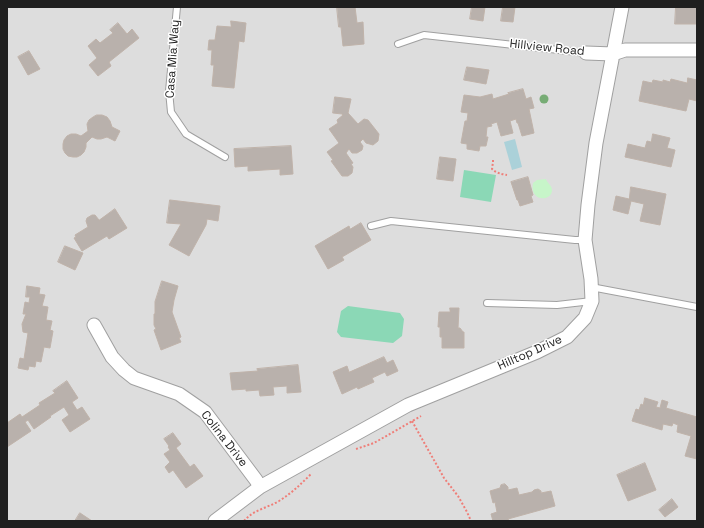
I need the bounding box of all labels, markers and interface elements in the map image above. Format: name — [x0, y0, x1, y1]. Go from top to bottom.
street label: Casa Mia Way — [163, 19, 183, 99]
street label: Hillview Road — [509, 37, 585, 59]
street label: Hilltop Drive — [496, 332, 564, 374]
street label: Colina Drive — [198, 408, 250, 470]

